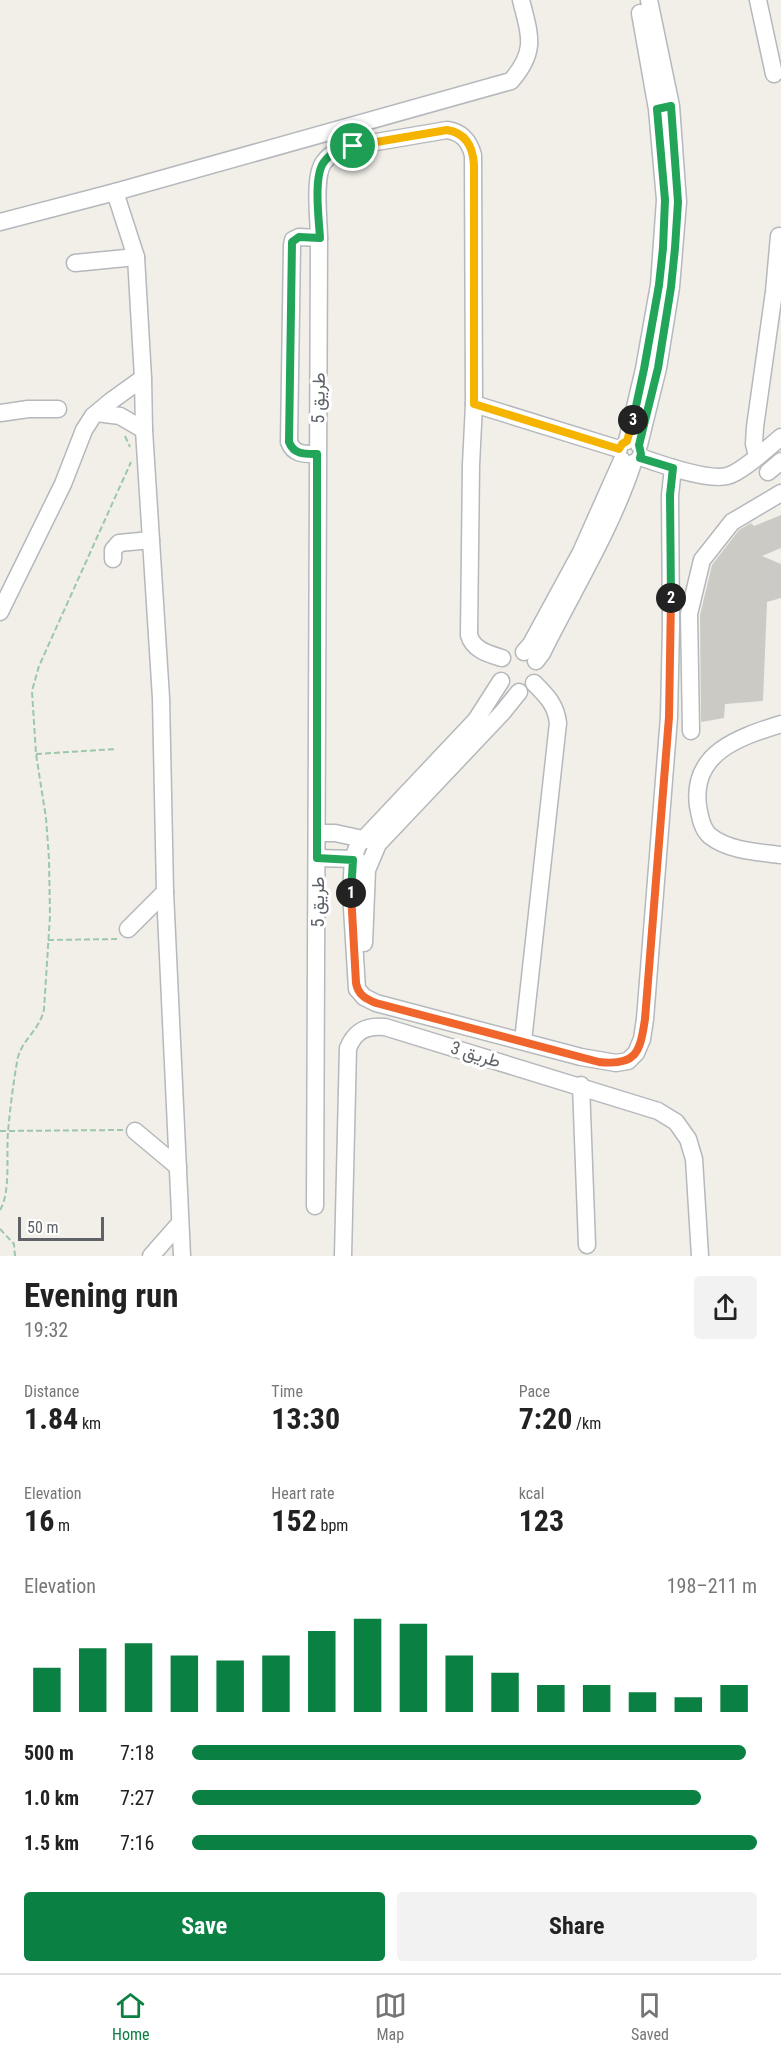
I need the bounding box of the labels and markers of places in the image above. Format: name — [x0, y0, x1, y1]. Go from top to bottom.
pin — [327, 120, 378, 171]
pin: 3 — [618, 405, 648, 435]
pin: 2 — [656, 583, 686, 613]
pin: 1 — [336, 878, 366, 908]

